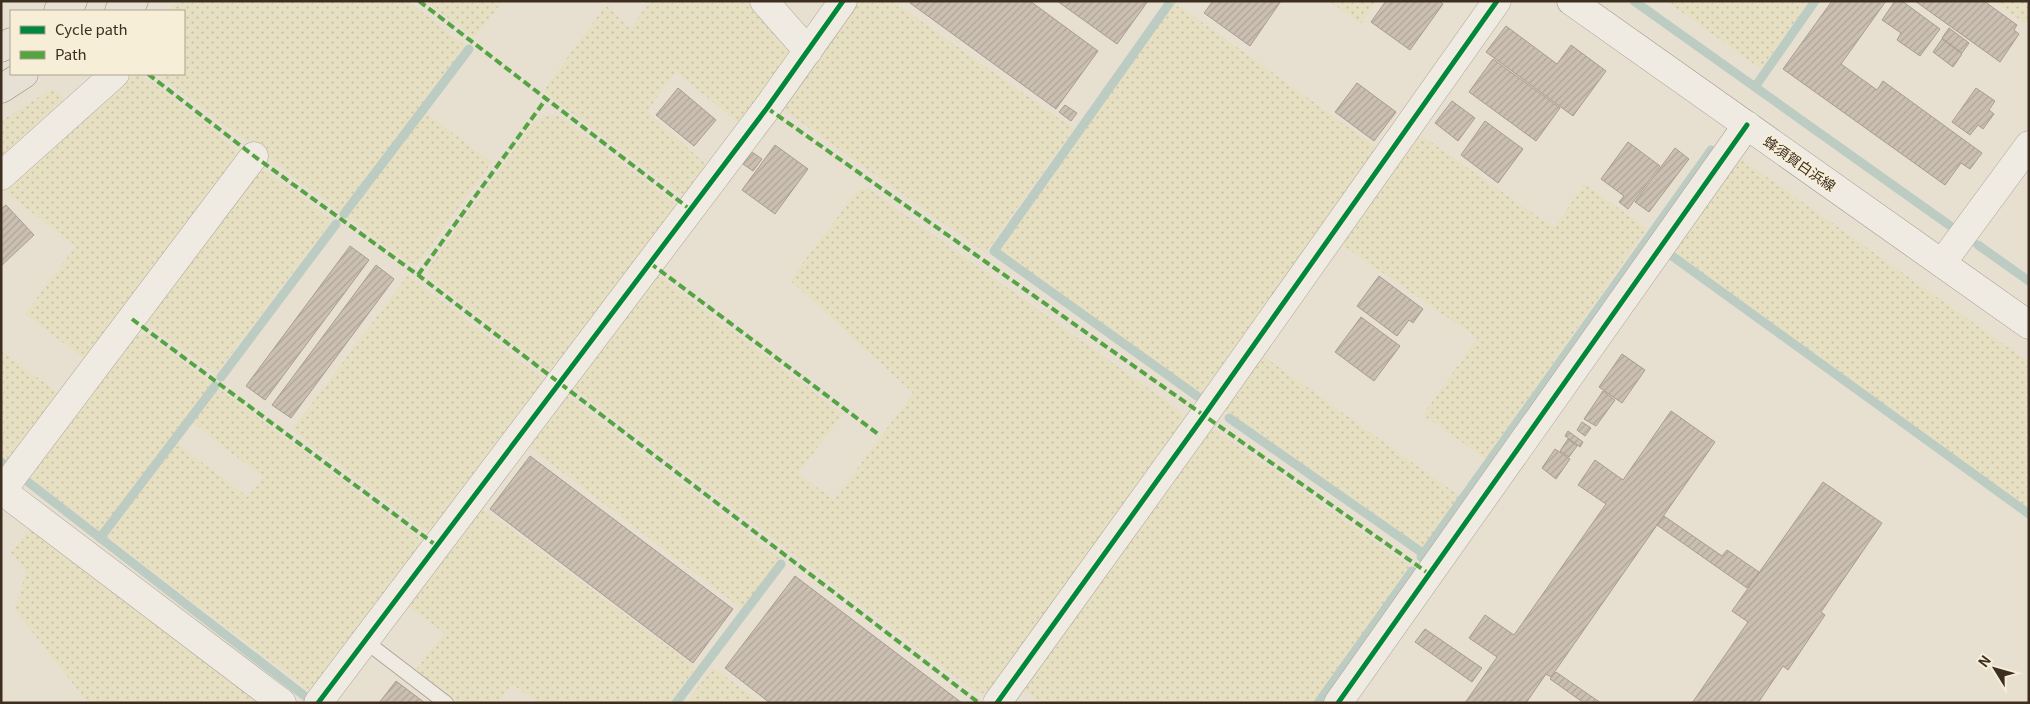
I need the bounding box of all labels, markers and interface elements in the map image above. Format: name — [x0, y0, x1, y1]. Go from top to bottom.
legend — [10, 10, 185, 75]
text: Cycle path — [55, 18, 128, 39]
text: Path — [55, 43, 87, 64]
street label: 蜂須賀白浜線 — [1760, 131, 1840, 195]
north arrow — [1970, 644, 2020, 694]
text: N — [1973, 650, 1995, 671]

